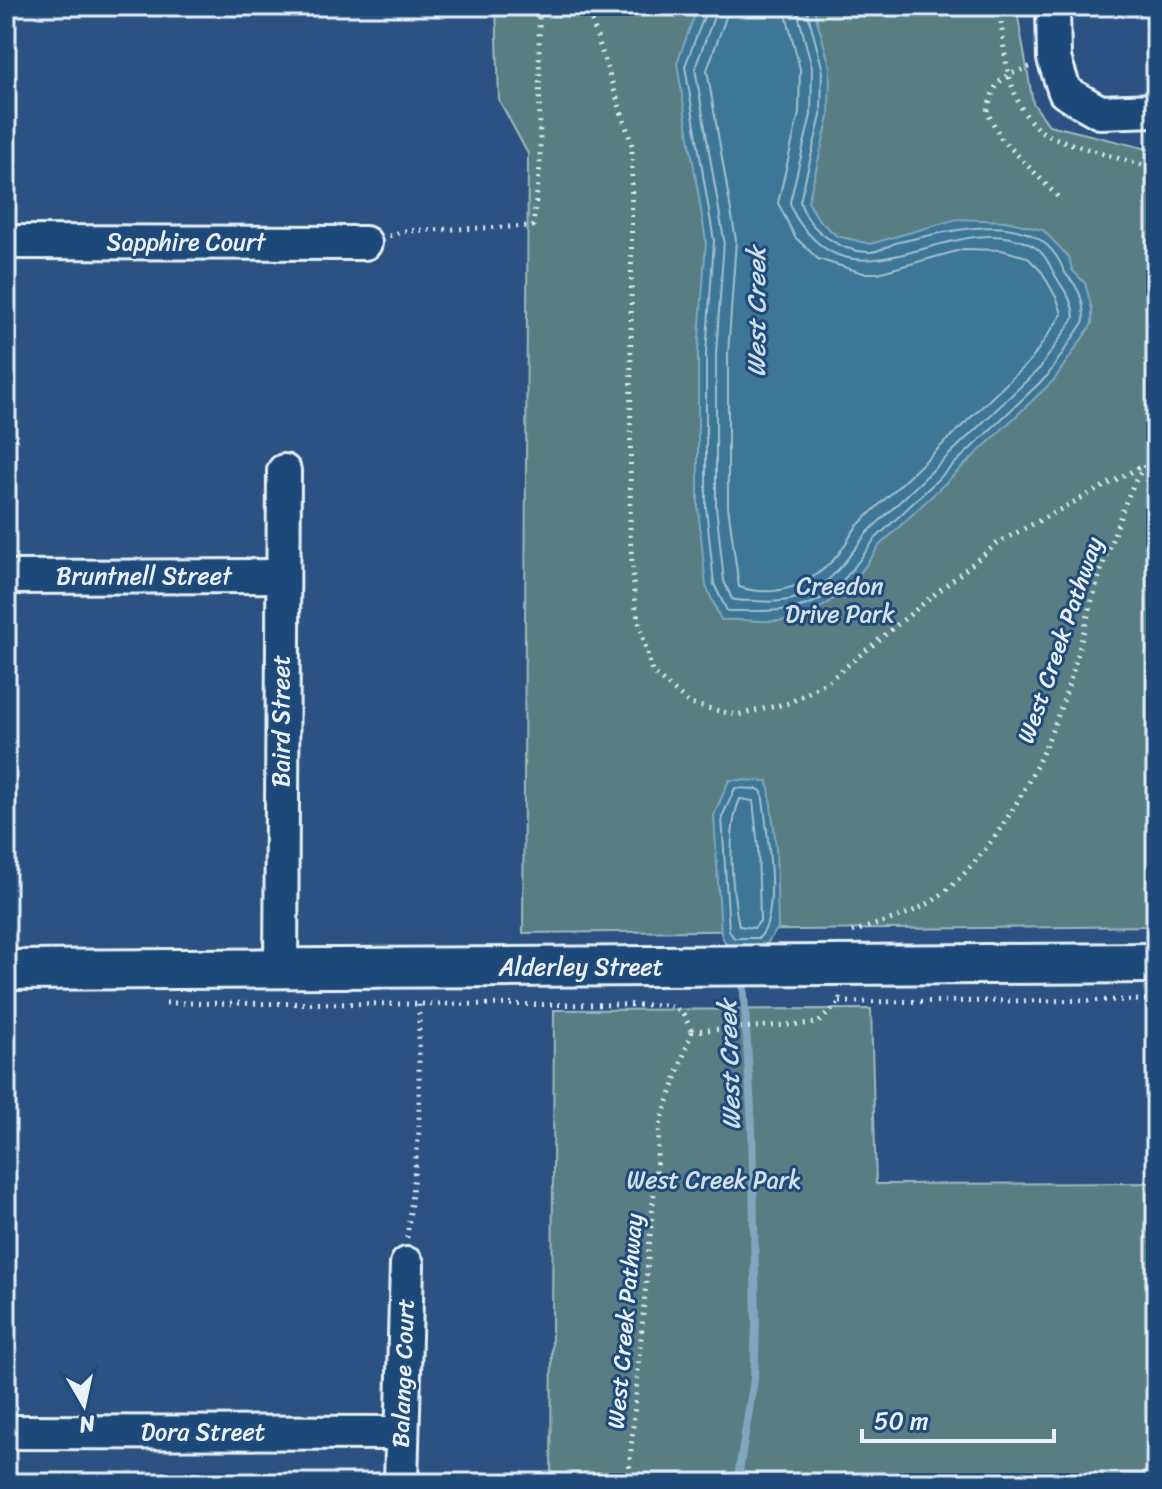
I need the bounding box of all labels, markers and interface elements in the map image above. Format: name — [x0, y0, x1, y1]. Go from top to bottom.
street label: Sapphire Court — [107, 221, 267, 263]
water label: West Creek — [733, 244, 779, 377]
street label: West Creek Pathway — [1005, 530, 1115, 749]
street label: Bruntnell Street — [56, 555, 233, 597]
park label: Creedon Drive Park — [785, 565, 895, 635]
street label: Baird Street — [260, 655, 302, 787]
street label: Alderley Street — [498, 946, 663, 988]
water label: West Creek — [704, 996, 754, 1131]
park label: West Creek Park — [627, 1159, 801, 1201]
street label: West Creek Pathway — [595, 1211, 655, 1431]
street label: Balange Court — [379, 1298, 427, 1448]
north arrow — [44, 1365, 124, 1445]
scale bar — [862, 1393, 1054, 1443]
text: 50 m — [874, 1400, 929, 1442]
text: N — [76, 1404, 99, 1445]
street label: Dora Street — [141, 1411, 265, 1453]

